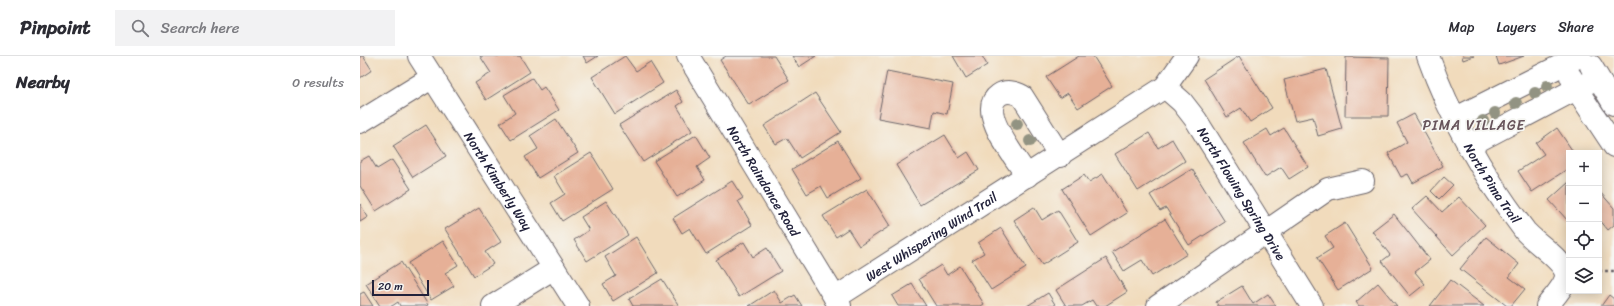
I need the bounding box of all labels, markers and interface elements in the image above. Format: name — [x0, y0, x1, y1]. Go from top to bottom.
search box — [115, 10, 395, 46]
text: Pinpoint — [20, 11, 91, 44]
text: Search here — [161, 15, 240, 41]
text: Map — [1449, 15, 1474, 40]
text: Layers — [1496, 15, 1536, 40]
text: Share — [1558, 15, 1594, 40]
icon: search — [129, 17, 151, 39]
text: Nearby — [16, 67, 70, 97]
text: 0 results — [292, 71, 344, 94]
district label: PIMA VILLAGE — [1423, 113, 1526, 138]
street label: North Raindance Road — [721, 121, 807, 242]
street label: North Flowing Spring Drive — [1191, 122, 1292, 265]
street label: North Kimberly Way — [458, 127, 539, 235]
street label: North Pima Trail — [1458, 138, 1527, 229]
map controls — [1566, 150, 1602, 294]
button: + — [1566, 150, 1602, 186]
street label: West Whispering Wind Trail — [860, 185, 1002, 288]
button: − — [1566, 186, 1602, 222]
button: locate — [1566, 222, 1602, 258]
button: layers — [1566, 258, 1602, 294]
text: 20 m — [378, 277, 403, 296]
scale bar — [372, 278, 429, 297]

